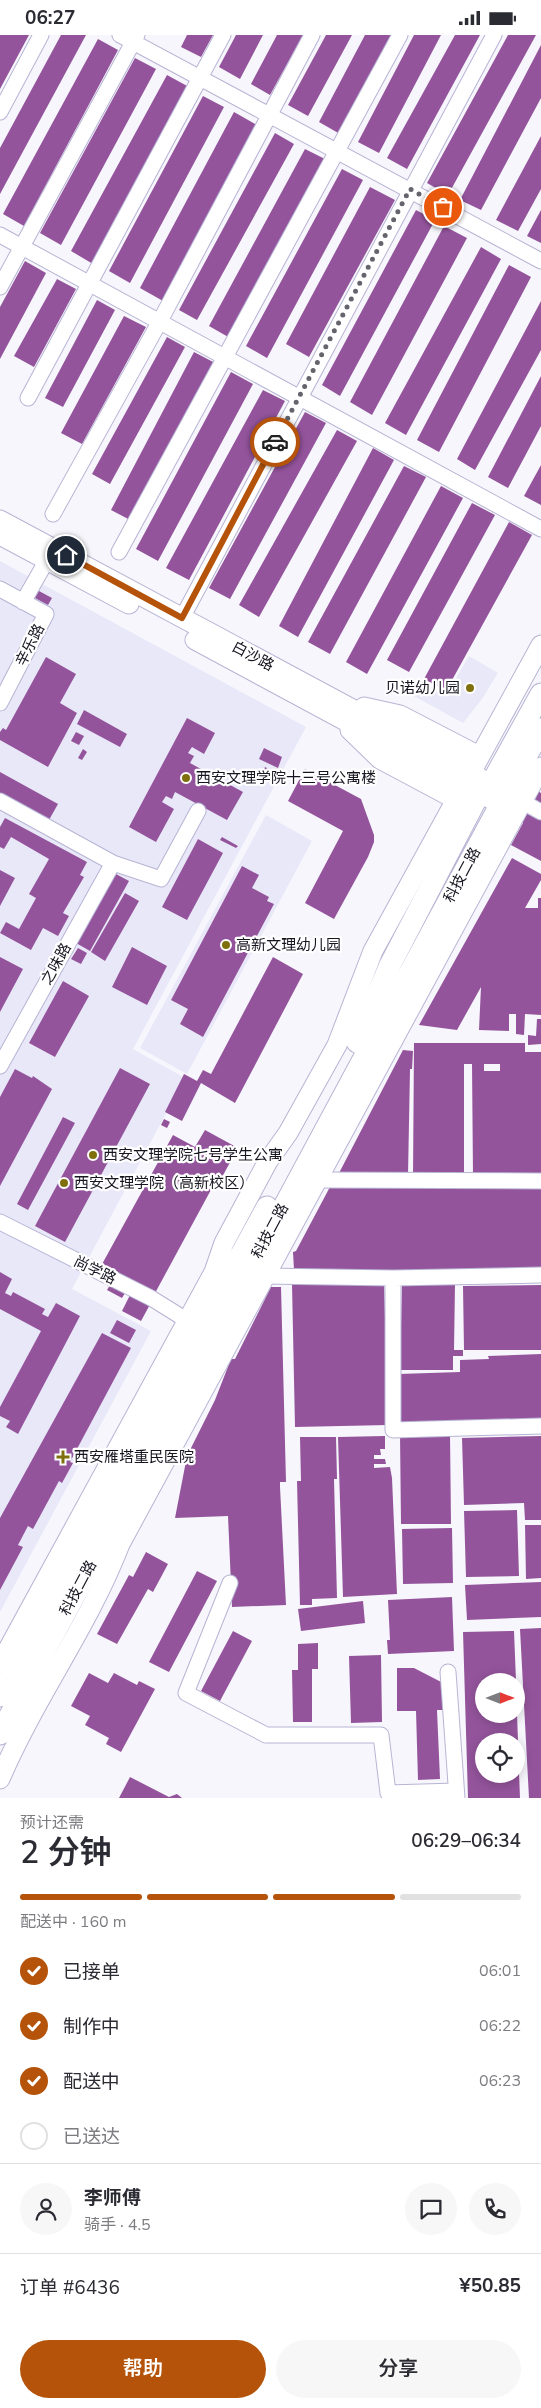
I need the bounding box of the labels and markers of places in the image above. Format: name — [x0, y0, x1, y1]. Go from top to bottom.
pin — [422, 186, 464, 228]
pin — [45, 534, 87, 576]
place label: 贝诺幼儿园 — [385, 678, 460, 698]
marker: 贝诺幼儿园 — [464, 682, 476, 694]
place label: 西安文理学院十三号公寓楼 — [196, 768, 376, 788]
marker: 西安文理学院十三号公寓楼 — [180, 772, 192, 784]
place label: 高新文理幼儿园 — [236, 935, 341, 955]
marker: 高新文理幼儿园 — [220, 939, 232, 951]
place label: 西安文理学院七号学生公寓 — [103, 1145, 283, 1165]
marker: 西安文理学院七号学生公寓 — [87, 1149, 99, 1161]
place label: 西安文理学院（高新校区） — [74, 1173, 254, 1193]
marker: 西安文理学院（高新校区） — [58, 1177, 70, 1189]
place label: 西安雁塔重民医院 — [74, 1447, 194, 1467]
marker: 西安雁塔重民医院 — [56, 1450, 70, 1464]

